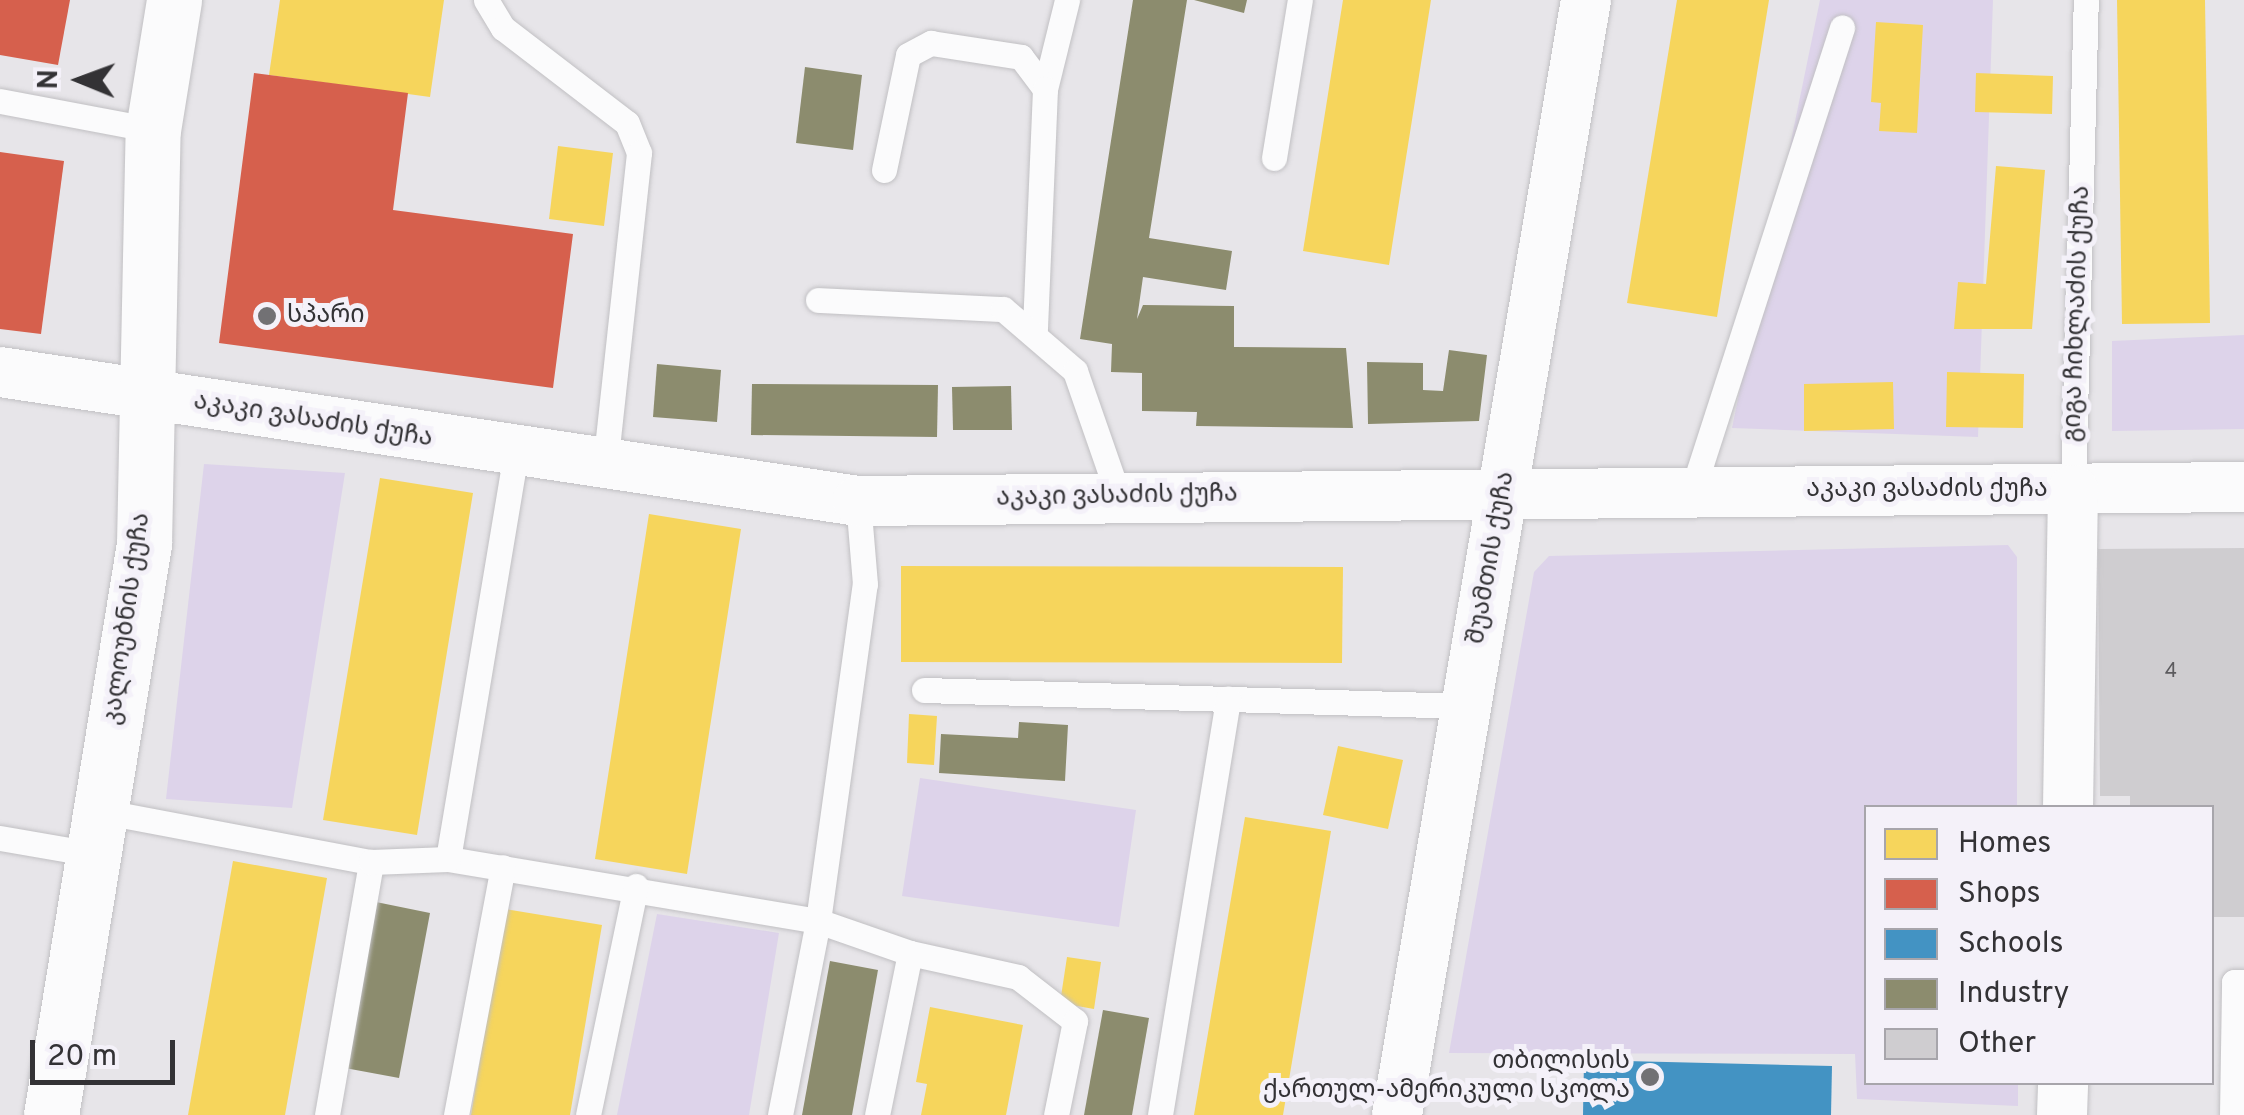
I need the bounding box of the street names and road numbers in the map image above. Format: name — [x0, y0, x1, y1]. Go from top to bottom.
street label: გიგა ჩიხლაძის ქუჩა — [2059, 185, 2097, 443]
street label: აკაკი ვასაძის ქუჩა — [191, 387, 435, 455]
street label: შუამთის ქუჩა — [1462, 469, 1522, 647]
street label: აკაკი ვასაძის ქუჩა — [1806, 475, 2048, 505]
street label: აკაკი ვასაძის ქუჩა — [996, 480, 1238, 514]
street label: კალოუბნის ქუჩა — [98, 511, 158, 727]

